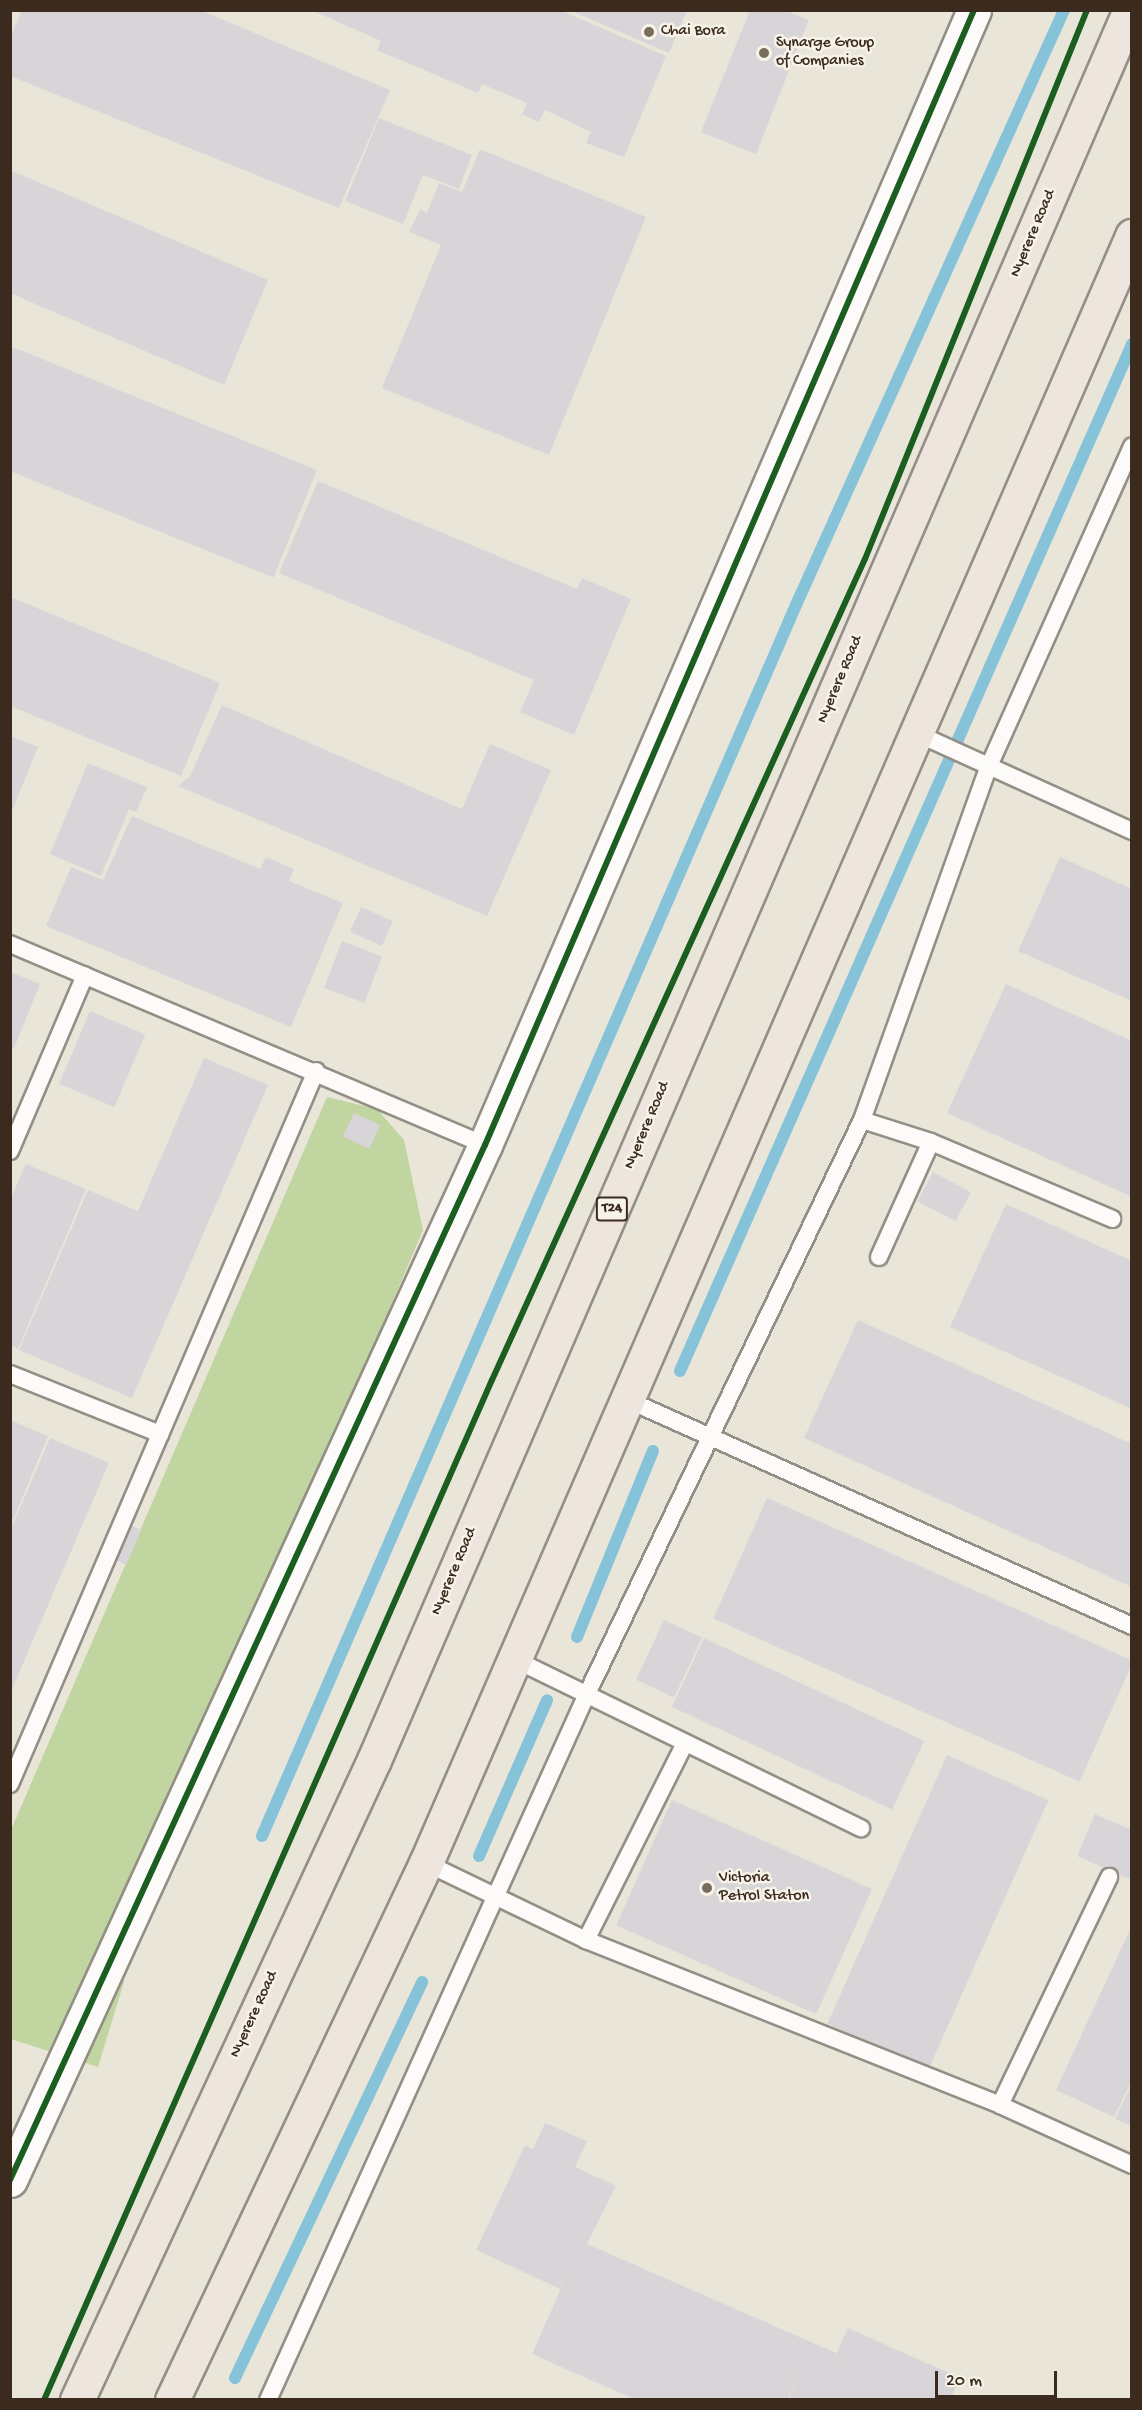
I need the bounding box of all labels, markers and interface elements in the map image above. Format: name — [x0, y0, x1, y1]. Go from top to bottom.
place label: Chai Bora — [661, 22, 725, 42]
marker: Chai Bora — [642, 25, 656, 39]
place label: Synarge Group of Companies — [776, 34, 874, 72]
marker: Synarge Group of Companies — [757, 46, 771, 60]
street label: Nyerere Road — [1007, 187, 1061, 281]
street label: Nyerere Road — [814, 633, 868, 727]
street label: Nyerere Road — [621, 1079, 675, 1173]
road number: T24 — [596, 1197, 628, 1221]
street label: Nyerere Road — [428, 1525, 482, 1619]
place label: Victoria Petrol Staton — [719, 1869, 809, 1907]
marker: Victoria Petrol Staton — [700, 1881, 714, 1895]
street label: Nyerere Road — [227, 1969, 283, 2061]
scale bar — [938, 2359, 1060, 2397]
text: 20 m — [946, 2371, 982, 2392]

